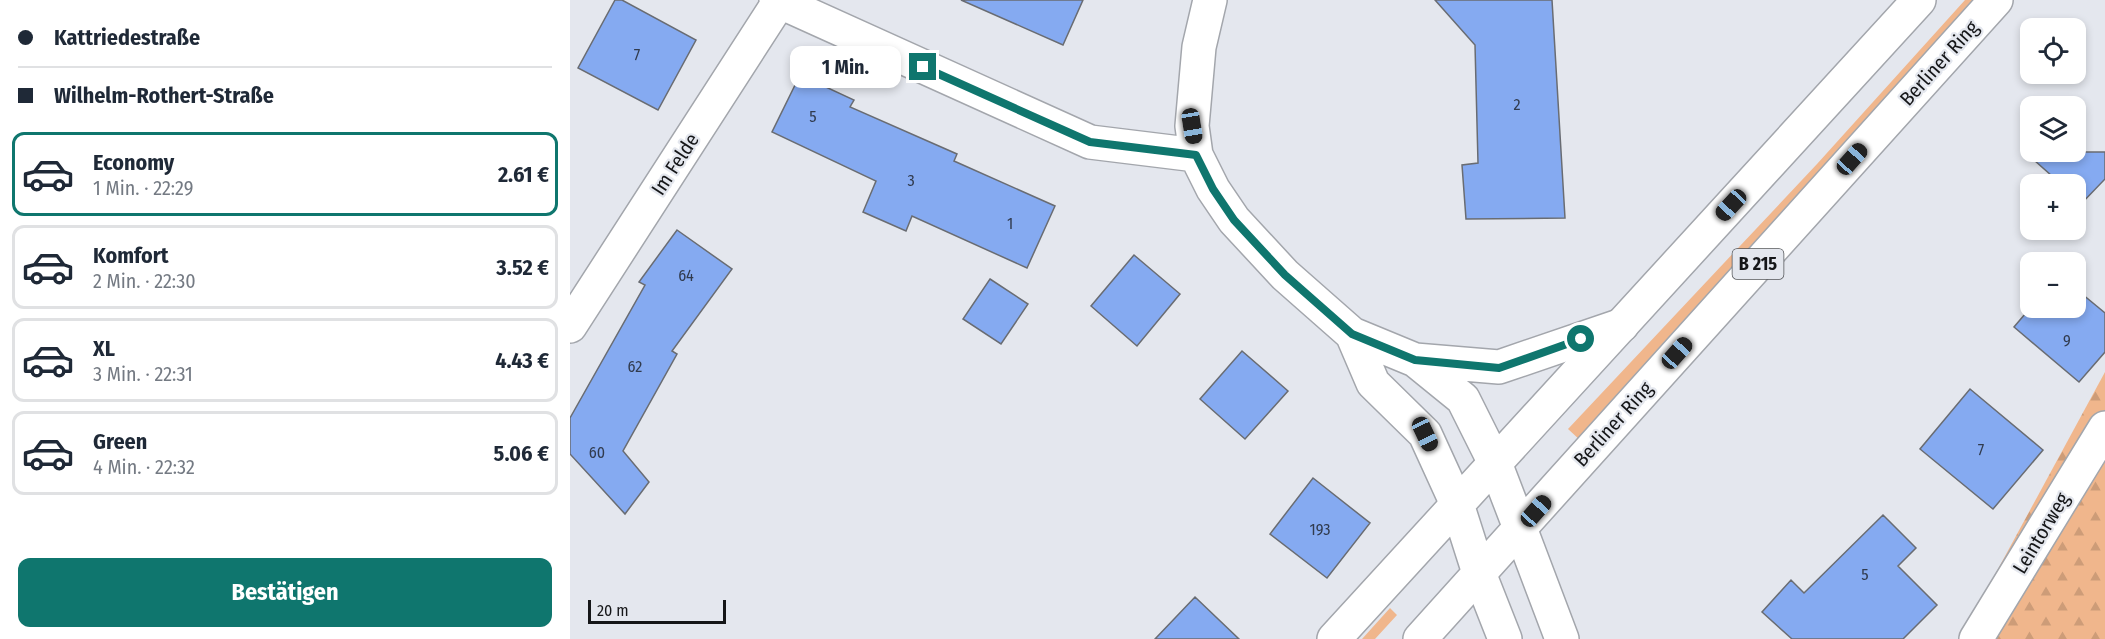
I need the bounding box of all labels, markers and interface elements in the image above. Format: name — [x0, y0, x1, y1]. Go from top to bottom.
street label: Berliner Ring — [1895, 15, 1984, 110]
map controls — [2020, 18, 2086, 318]
button: locate — [2020, 18, 2086, 84]
text: Kattriedestraße — [54, 24, 200, 51]
house number: 7 — [634, 45, 641, 64]
callout: 1 Min. — [791, 46, 902, 88]
route end — [909, 53, 936, 80]
text: 1 Min. — [822, 55, 869, 79]
text: Wilhelm-Rothert-Straße — [54, 82, 274, 109]
house number: 2 — [1513, 95, 1521, 114]
button: layers — [2020, 96, 2086, 162]
house number: 5 — [809, 107, 817, 126]
car — [1180, 107, 1204, 145]
street label: Im Felde — [646, 129, 704, 199]
car — [1833, 140, 1871, 178]
icon: car — [21, 147, 75, 201]
text: Economy — [93, 149, 174, 176]
text: 2.61 € — [498, 161, 549, 188]
house number: 3 — [907, 171, 915, 190]
button: + — [2020, 174, 2086, 240]
text: 1 Min. · 22:29 — [93, 176, 193, 200]
car — [1712, 186, 1750, 224]
house number: 1 — [1007, 214, 1013, 233]
icon: car — [21, 240, 75, 294]
text: Komfort — [93, 242, 168, 269]
road number: B 215 — [1732, 249, 1784, 279]
button: − — [2020, 252, 2086, 318]
text: 3.52 € — [496, 254, 549, 281]
house number: 64 — [678, 266, 694, 285]
text: 2 Min. · 22:30 — [93, 269, 196, 293]
route start — [1567, 325, 1594, 352]
house number: 9 — [2063, 331, 2071, 350]
icon: car — [21, 333, 75, 387]
car — [1658, 334, 1696, 372]
text: XL — [93, 335, 115, 362]
text: 4.43 € — [495, 347, 549, 374]
house number: 62 — [628, 357, 642, 376]
text: 3 Min. · 22:31 — [93, 362, 193, 386]
street label: Berliner Ring — [1569, 376, 1658, 471]
car — [1409, 414, 1441, 454]
icon: car — [21, 426, 75, 480]
text: Green — [93, 428, 147, 455]
text: 5.06 € — [494, 440, 549, 467]
house number: 7 — [1978, 440, 1985, 459]
house number: 60 — [589, 443, 605, 462]
text: 4 Min. · 22:32 — [93, 455, 195, 479]
street label: Leintorweg — [2008, 488, 2075, 578]
car — [1517, 492, 1555, 530]
house number: 193 — [1310, 520, 1330, 539]
button: Bestätigen — [18, 558, 552, 627]
house number: 5 — [1861, 565, 1869, 584]
scale bar — [588, 597, 726, 624]
text: 20 m — [597, 601, 628, 620]

